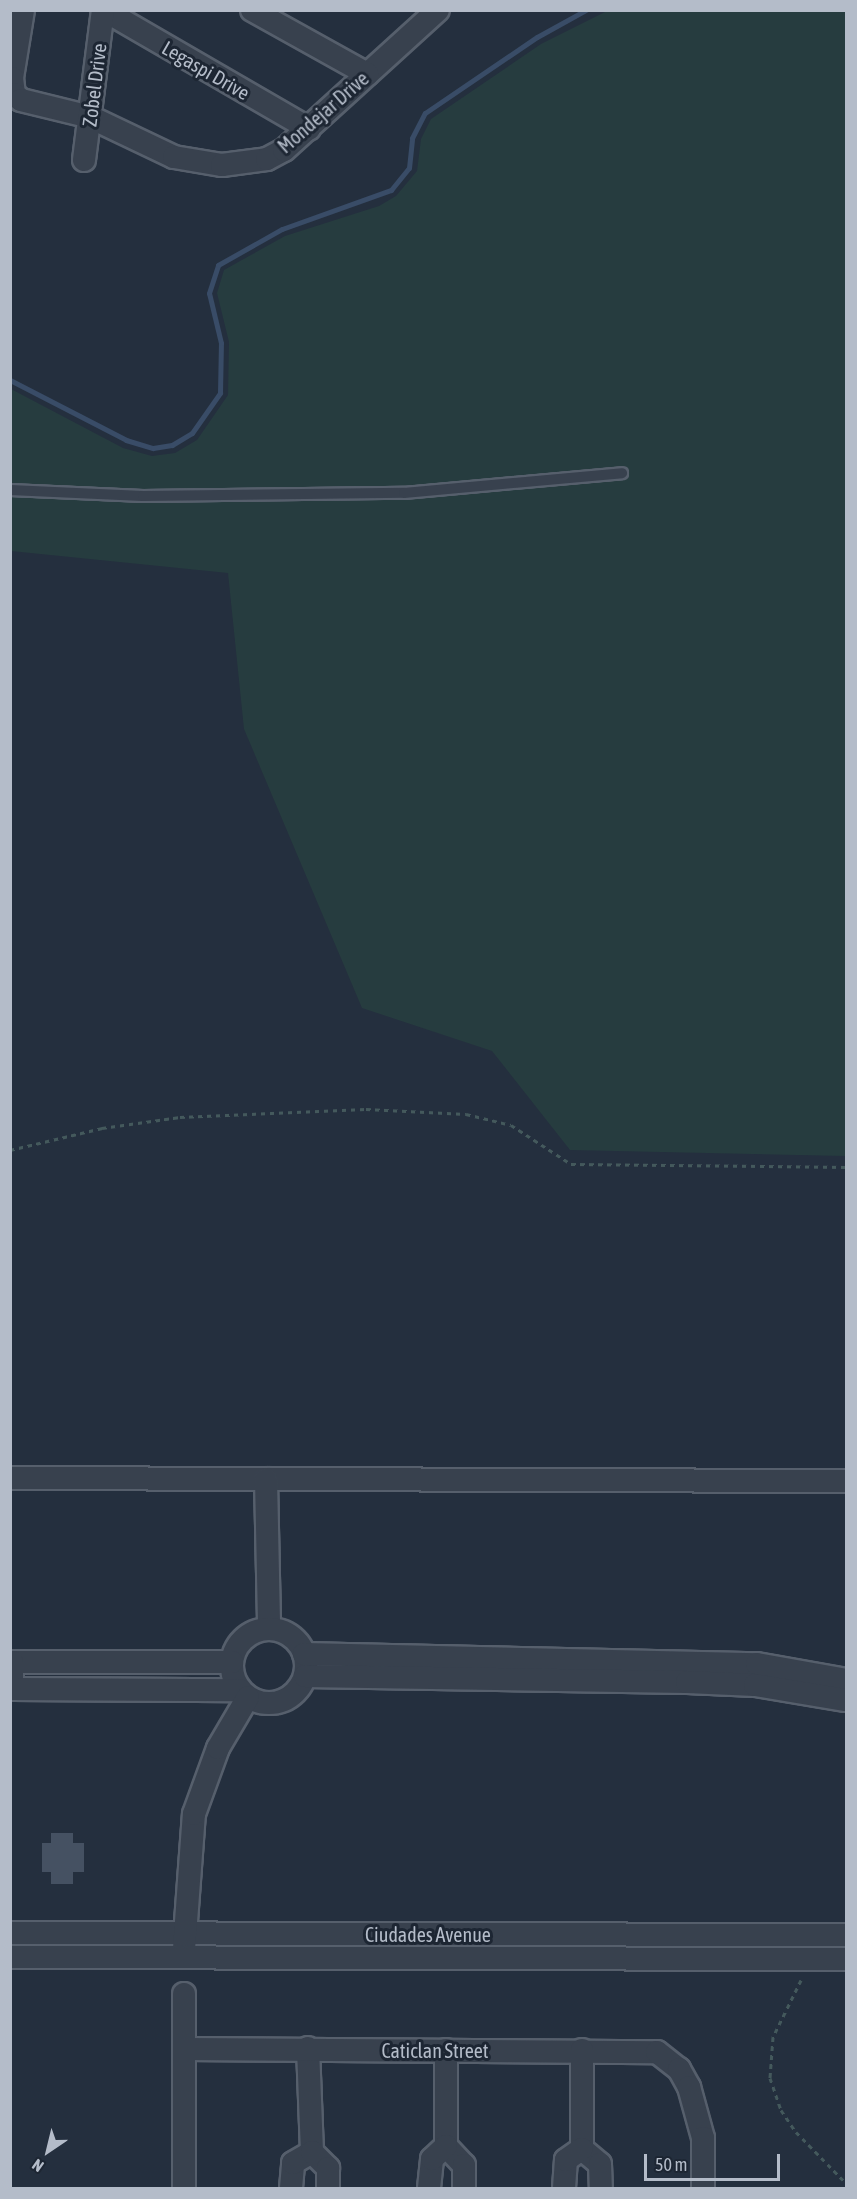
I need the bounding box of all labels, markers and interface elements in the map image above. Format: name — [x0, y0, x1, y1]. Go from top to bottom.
street label: Legaspi Drive — [158, 35, 254, 105]
street label: Zobel Drive — [77, 42, 111, 128]
street label: Mondejar Drive — [273, 66, 373, 158]
street label: Ciudades Avenue — [365, 1922, 491, 1946]
street label: Caticlan Street — [382, 2038, 488, 2062]
north arrow — [18, 2121, 78, 2181]
scale bar — [647, 2142, 784, 2180]
text: 50 m — [655, 2154, 687, 2175]
text: N — [29, 2156, 47, 2176]

